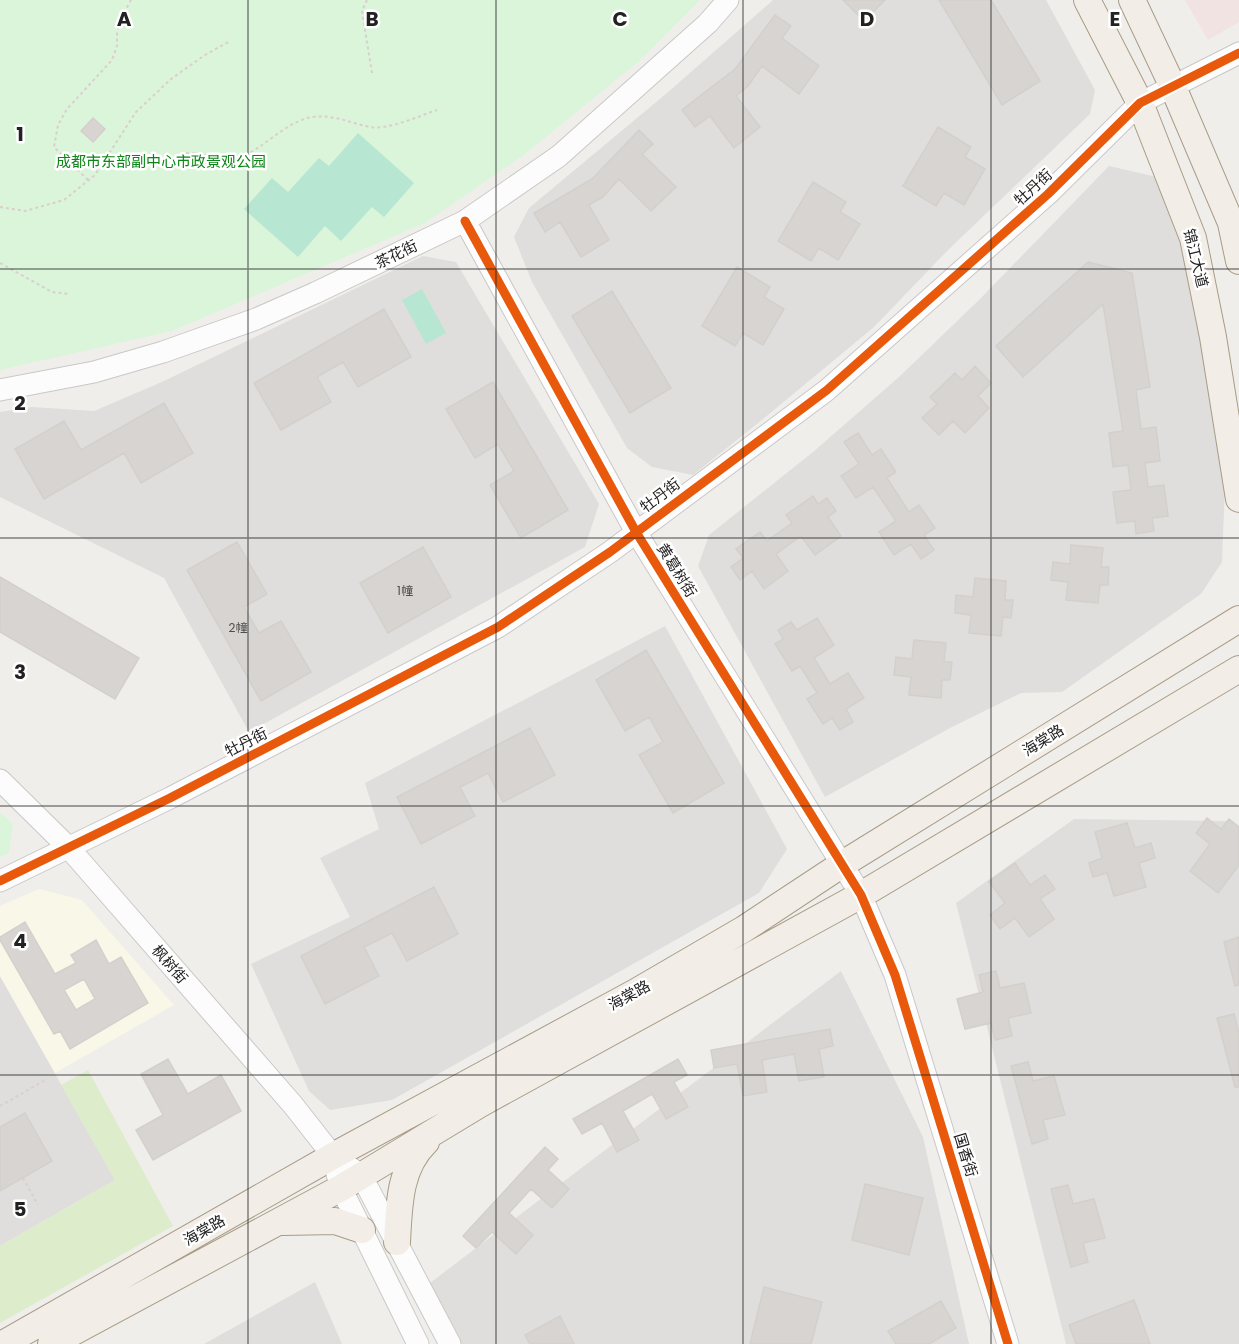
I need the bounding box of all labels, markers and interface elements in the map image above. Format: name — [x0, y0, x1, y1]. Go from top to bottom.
text: A — [117, 5, 132, 33]
text: B — [365, 5, 379, 33]
text: C — [612, 5, 628, 33]
text: D — [860, 5, 874, 33]
text: E — [1110, 5, 1120, 33]
text: 1 — [16, 120, 24, 148]
park label: 成都市东部副中心市政景观公园 — [56, 151, 266, 172]
street label: 牡丹街 — [1009, 164, 1057, 210]
street label: 锦江大道 — [1179, 226, 1213, 290]
street label: 茶花街 — [371, 235, 421, 273]
text: 2 — [14, 389, 26, 417]
street label: 牡丹街 — [636, 473, 684, 517]
street label: 黄葛树街 — [652, 539, 702, 601]
house number: 1幢 — [397, 582, 413, 599]
house number: 2幢 — [229, 619, 247, 636]
text: 3 — [14, 658, 26, 686]
street label: 海棠路 — [1018, 719, 1068, 761]
street label: 牡丹街 — [221, 722, 271, 762]
text: 4 — [13, 927, 27, 955]
street label: 枫树街 — [147, 940, 193, 988]
street label: 海棠路 — [604, 975, 654, 1015]
street label: 国香街 — [949, 1130, 983, 1180]
text: 5 — [14, 1195, 27, 1223]
street label: 海棠路 — [179, 1210, 229, 1250]

